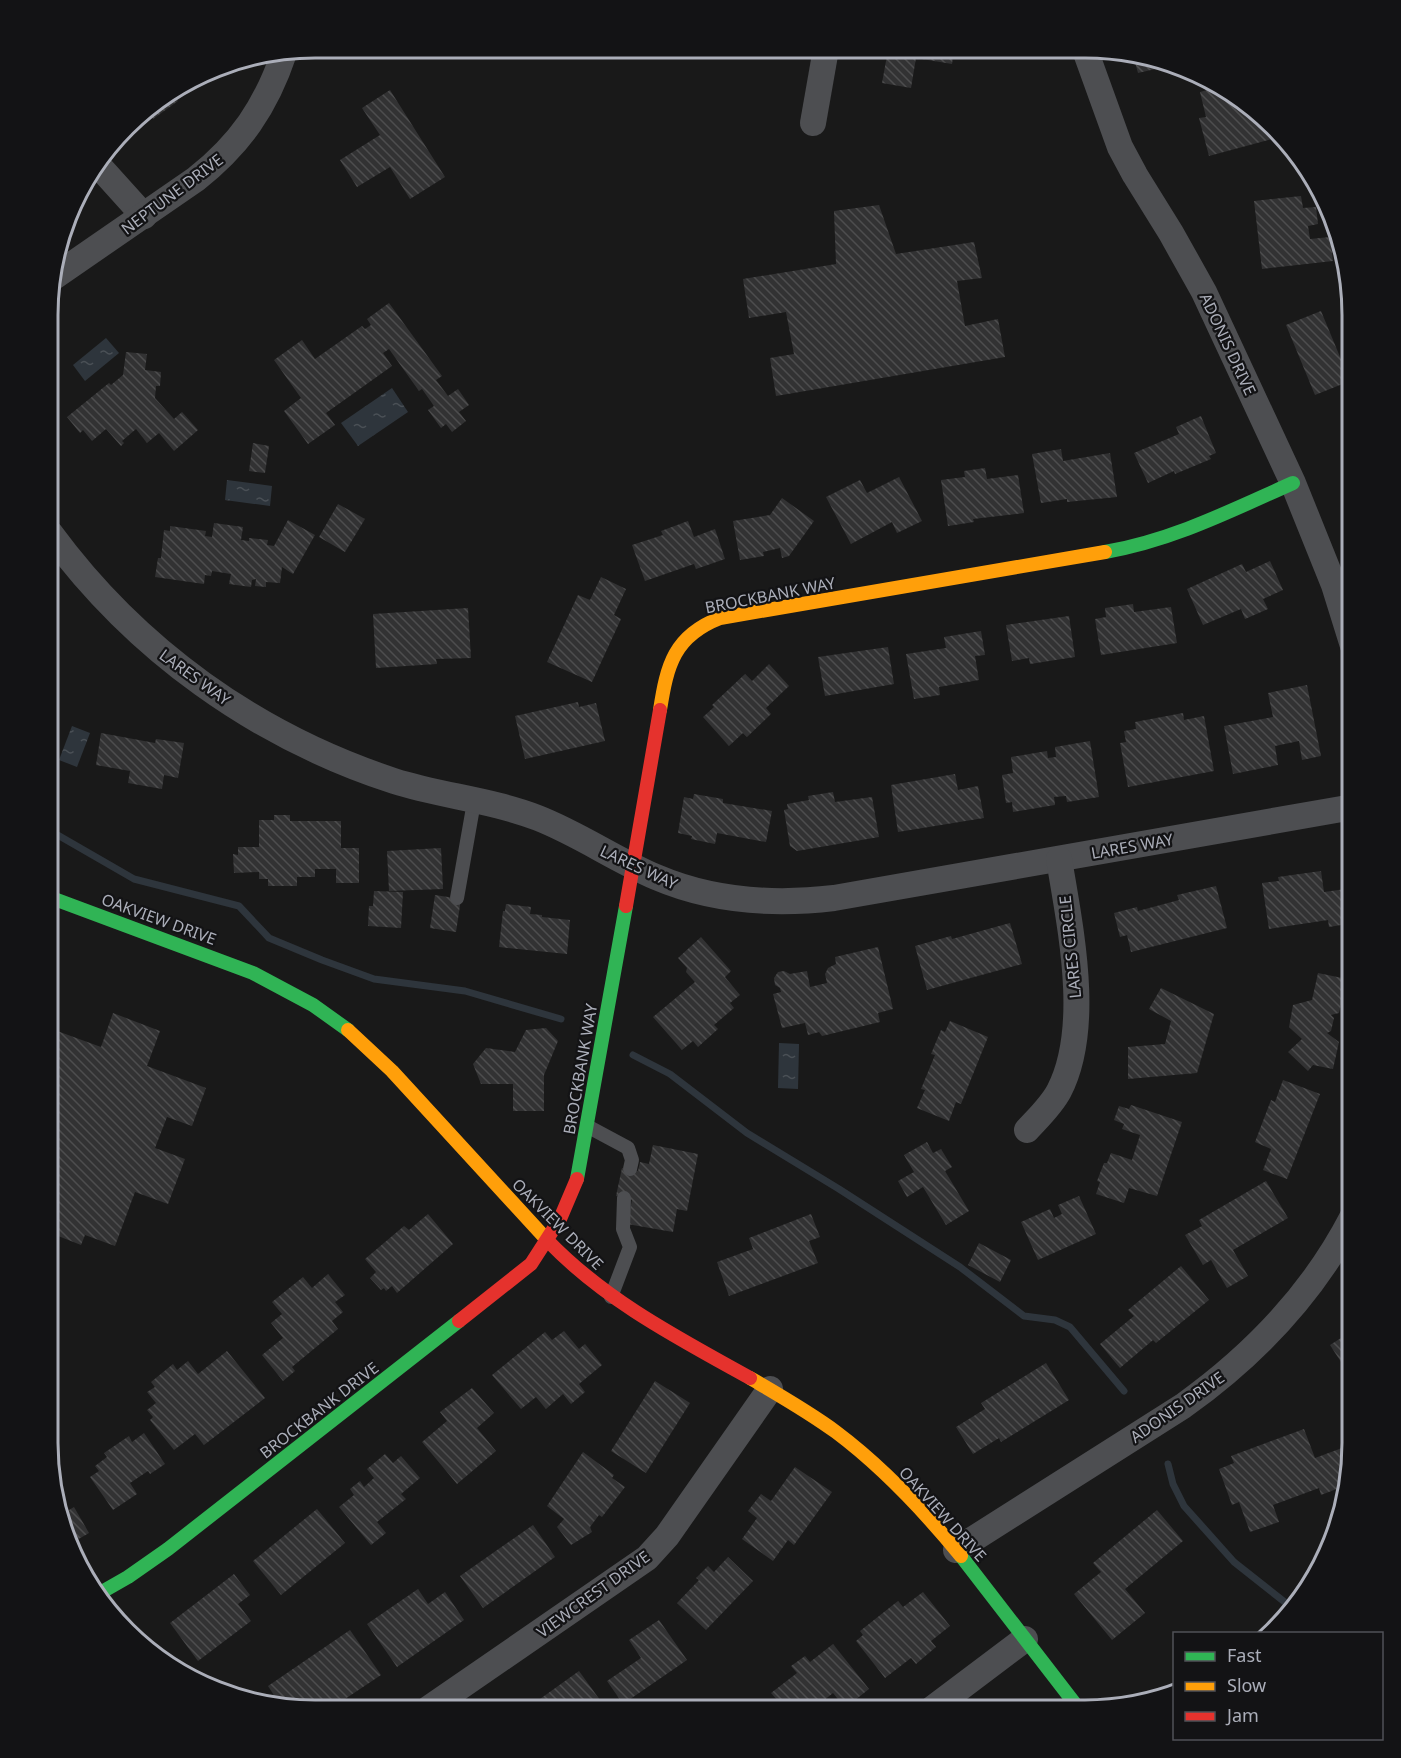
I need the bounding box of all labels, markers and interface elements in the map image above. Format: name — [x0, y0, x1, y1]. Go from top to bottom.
street label: NEPTUNE DRIVE — [117, 148, 227, 240]
street label: ADONIS DRIVE — [1195, 289, 1261, 399]
street label: BROCKBANK WAY — [703, 571, 838, 618]
street label: LARES WAY — [155, 644, 236, 711]
street label: LARES WAY — [1089, 828, 1176, 864]
street label: LARES WAY — [597, 839, 682, 895]
street label: OAKVIEW DRIVE — [98, 888, 220, 950]
street label: LARES CIRCLE — [1054, 894, 1086, 1000]
street label: BROCKBANK WAY — [558, 1001, 602, 1136]
street label: OAKVIEW DRIVE — [508, 1174, 608, 1274]
street label: BROCKBANK DRIVE — [255, 1357, 383, 1463]
street label: ADONIS DRIVE — [1125, 1366, 1229, 1448]
street label: OAKVIEW DRIVE — [894, 1462, 992, 1566]
street label: VIEWCREST DRIVE — [532, 1545, 654, 1643]
legend — [1173, 1632, 1383, 1740]
text: Fast — [1227, 1643, 1262, 1667]
text: Slow — [1227, 1673, 1266, 1697]
text: Jam — [1225, 1703, 1259, 1727]

